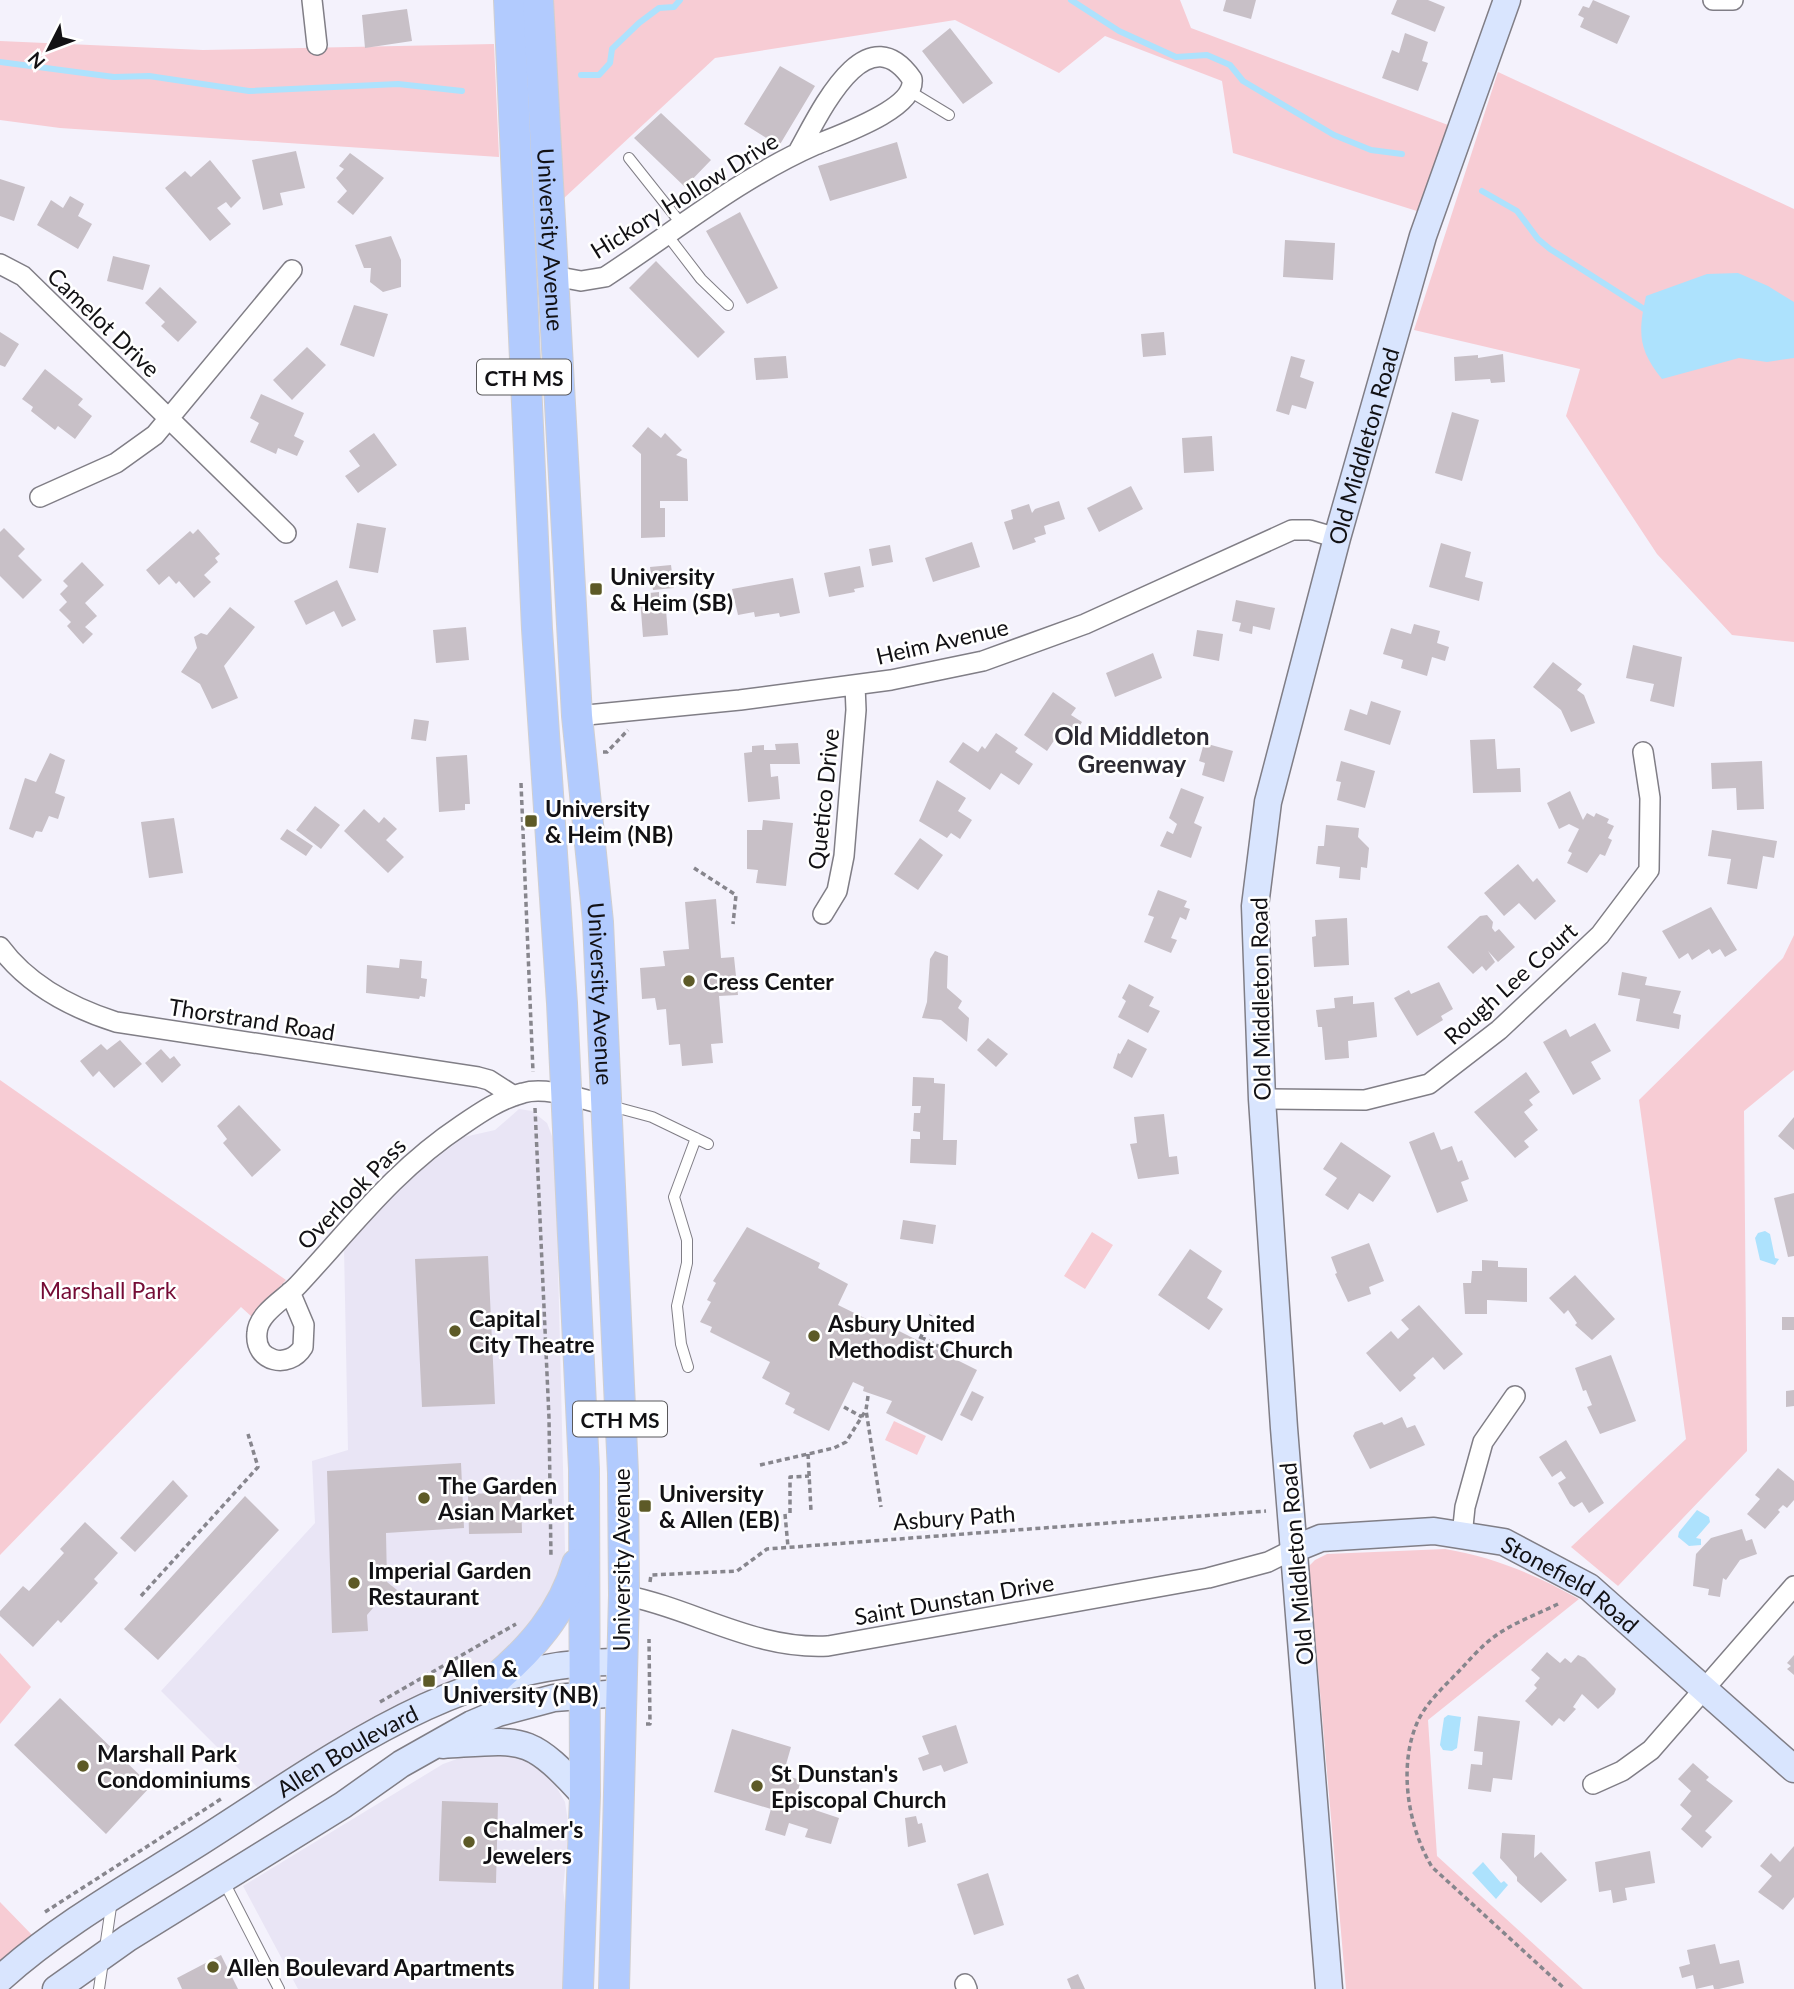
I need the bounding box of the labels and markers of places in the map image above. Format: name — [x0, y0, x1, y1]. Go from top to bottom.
place label: University & Heim (SB) — [610, 562, 733, 616]
marker: University & Heim (SB) — [588, 581, 604, 597]
place label: University & Heim (NB) — [545, 794, 673, 848]
marker: University & Heim (NB) — [523, 813, 539, 829]
place label: Cress Center — [703, 967, 834, 995]
marker: Cress Center — [681, 973, 697, 989]
place label: Capital City Theatre — [469, 1304, 595, 1358]
place label: Asbury United Methodist Church — [827, 1309, 1013, 1363]
marker: Capital City Theatre — [447, 1323, 463, 1339]
marker: Asbury United Methodist Church — [806, 1328, 822, 1344]
place label: The Garden Asian Market — [437, 1471, 575, 1525]
place label: University & Allen (EB) — [659, 1479, 780, 1533]
marker: The Garden Asian Market — [416, 1490, 432, 1506]
marker: University & Allen (EB) — [637, 1498, 653, 1514]
place label: Imperial Garden Restaurant — [368, 1556, 532, 1610]
marker: Imperial Garden Restaurant — [346, 1575, 362, 1591]
place label: Allen & University (NB) — [442, 1654, 598, 1708]
marker: Allen & University (NB) — [421, 1673, 437, 1689]
place label: Marshall Park Condominiums — [97, 1739, 251, 1793]
marker: Marshall Park Condominiums — [75, 1758, 91, 1774]
place label: St Dunstan's Episcopal Church — [771, 1759, 947, 1813]
marker: St Dunstan's Episcopal Church — [749, 1778, 765, 1794]
place label: Chalmer's Jewelers — [483, 1815, 583, 1869]
marker: Chalmer's Jewelers — [461, 1834, 477, 1850]
place label: Allen Boulevard Apartments — [226, 1953, 515, 1981]
marker: Allen Boulevard Apartments — [205, 1959, 221, 1975]

